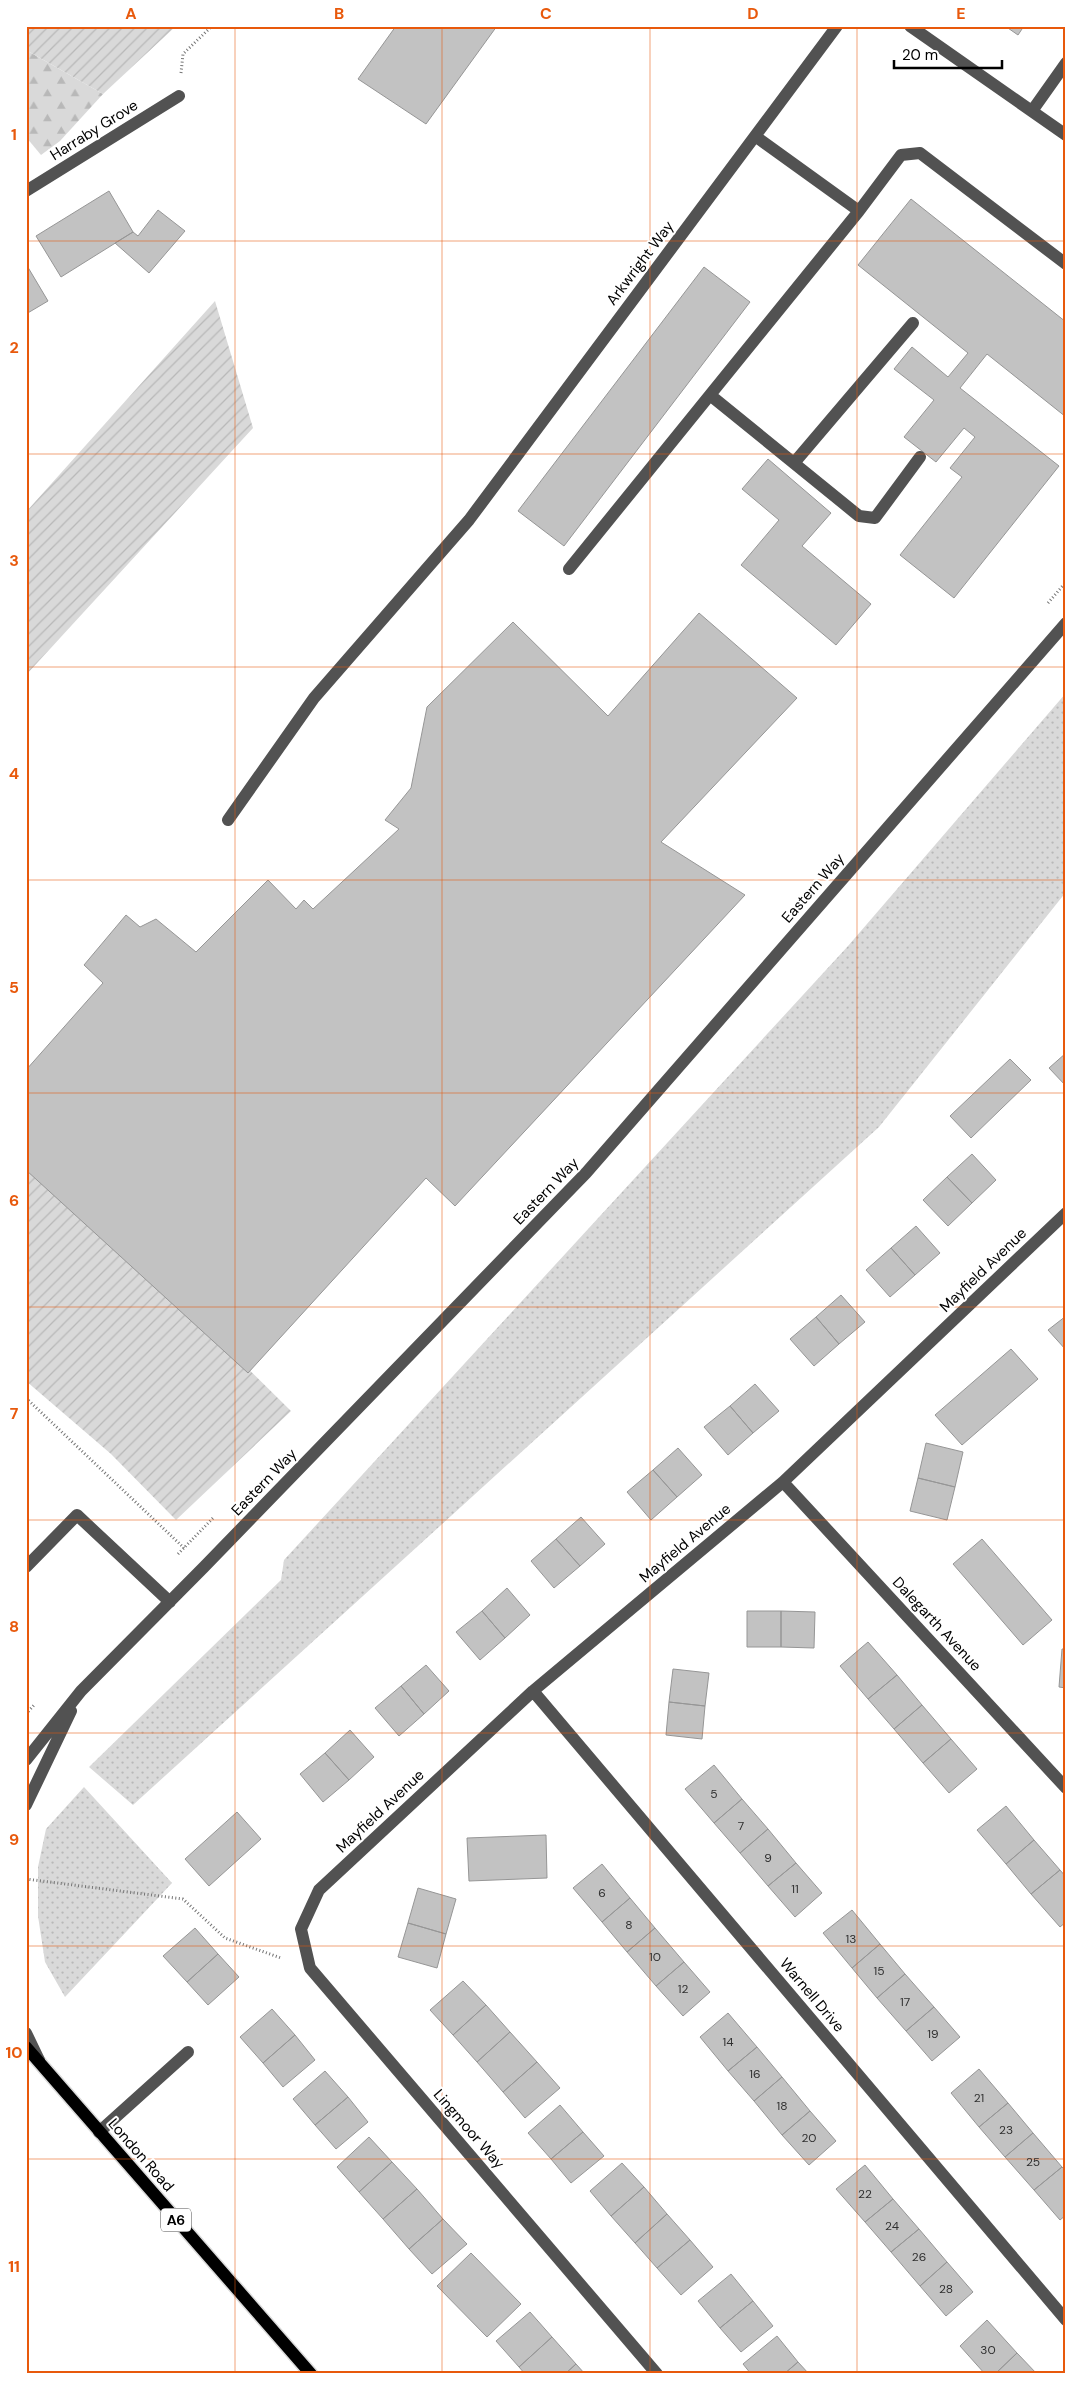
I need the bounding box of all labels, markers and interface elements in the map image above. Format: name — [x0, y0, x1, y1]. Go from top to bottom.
text: A — [125, 3, 137, 24]
text: B — [334, 3, 344, 24]
text: C — [540, 3, 552, 24]
text: D — [747, 3, 759, 24]
text: E — [956, 3, 966, 24]
scale bar — [894, 38, 1002, 70]
text: 20 m — [902, 45, 938, 65]
street label: Harraby Grove — [46, 95, 142, 165]
text: 1 — [11, 124, 17, 145]
street label: Arkwright Way — [602, 216, 679, 309]
text: 2 — [9, 337, 19, 358]
text: 3 — [9, 550, 19, 571]
text: 4 — [9, 763, 19, 784]
street label: Eastern Way — [777, 848, 849, 927]
text: 5 — [9, 977, 19, 998]
street label: Eastern Way — [509, 1153, 584, 1229]
text: 6 — [9, 1190, 19, 1211]
street label: Mayfield Avenue — [935, 1223, 1031, 1317]
text: 7 — [10, 1403, 19, 1424]
street label: Eastern Way — [227, 1444, 302, 1520]
street label: Mayfield Avenue — [635, 1499, 735, 1587]
street label: Dalegarth Avenue — [888, 1573, 986, 1675]
text: 8 — [9, 1616, 19, 1637]
street label: Mayfield Avenue — [332, 1765, 428, 1857]
house number: 5 — [710, 1786, 718, 1802]
house number: 7 — [738, 1818, 744, 1834]
text: 9 — [9, 1829, 19, 1850]
house number: 9 — [764, 1850, 772, 1866]
house number: 11 — [791, 1881, 799, 1897]
house number: 6 — [598, 1885, 606, 1901]
house number: 8 — [625, 1917, 633, 1933]
house number: 13 — [846, 1931, 856, 1947]
house number: 10 — [649, 1949, 661, 1965]
street label: Warnell Drive — [775, 1954, 849, 2036]
house number: 15 — [873, 1963, 885, 1979]
house number: 12 — [678, 1981, 688, 1997]
house number: 17 — [900, 1994, 910, 2010]
house number: 19 — [927, 2026, 939, 2042]
house number: 14 — [722, 2034, 734, 2050]
text: 10 — [5, 2042, 23, 2063]
house number: 16 — [749, 2066, 761, 2082]
street label: Lingmoor Way — [429, 2085, 510, 2174]
house number: 21 — [974, 2090, 984, 2106]
house number: 18 — [776, 2098, 788, 2114]
street label: London Road — [104, 2114, 178, 2196]
house number: 23 — [999, 2122, 1013, 2138]
house number: 20 — [801, 2130, 817, 2146]
house number: 25 — [1026, 2154, 1040, 2170]
house number: 22 — [858, 2186, 872, 2202]
road number: A6 — [161, 2208, 191, 2232]
house number: 24 — [885, 2218, 899, 2234]
house number: 26 — [912, 2249, 926, 2265]
text: 11 — [8, 2256, 20, 2277]
house number: 28 — [939, 2281, 953, 2297]
house number: 30 — [980, 2342, 996, 2358]

